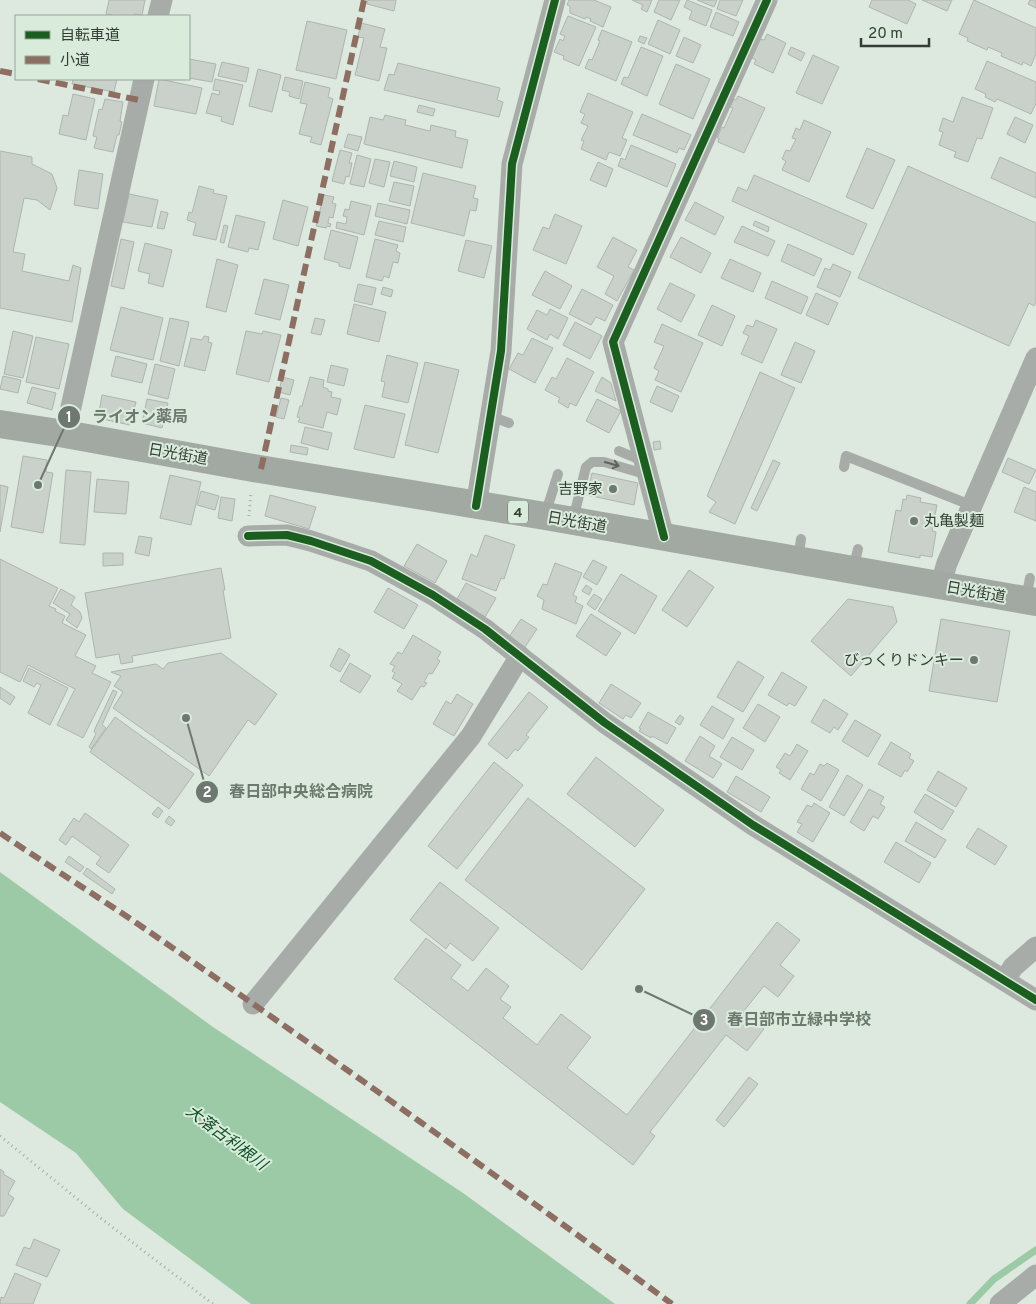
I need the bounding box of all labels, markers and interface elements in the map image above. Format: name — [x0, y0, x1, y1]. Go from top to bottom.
legend — [15, 15, 190, 80]
scale bar — [861, 15, 928, 47]
text: 20 m — [868, 25, 903, 44]
text: 自転車道 — [60, 27, 120, 46]
text: 小道 — [60, 52, 90, 71]
callout: ライオン薬局 — [57, 401, 198, 432]
text: ライオン薬局 — [92, 408, 188, 428]
text: 1 — [66, 409, 72, 428]
street label: 日光街道 — [147, 441, 209, 470]
one-way arrow — [603, 460, 619, 470]
place label: 吉野家 — [558, 481, 603, 500]
marker: 吉野家 — [607, 483, 619, 495]
road number: 4 — [508, 501, 528, 524]
street label: 日光街道 — [546, 509, 608, 538]
place label: 丸亀製麺 — [924, 513, 984, 532]
marker: 丸亀製麺 — [908, 515, 920, 527]
street label: 日光街道 — [945, 579, 1007, 608]
place label: びっくりドンキー — [844, 652, 964, 671]
marker: びっくりドンキー — [968, 654, 980, 666]
callout: 春日部中央総合病院 — [194, 776, 383, 807]
text: 春日部中央総合病院 — [229, 782, 373, 803]
text: 2 — [202, 784, 212, 803]
callout: 春日部市立緑中学校 — [692, 1004, 881, 1035]
text: 春日部市立緑中学校 — [727, 1011, 871, 1031]
text: 3 — [700, 1012, 709, 1031]
water label: 大落古利根川 — [181, 1102, 272, 1177]

